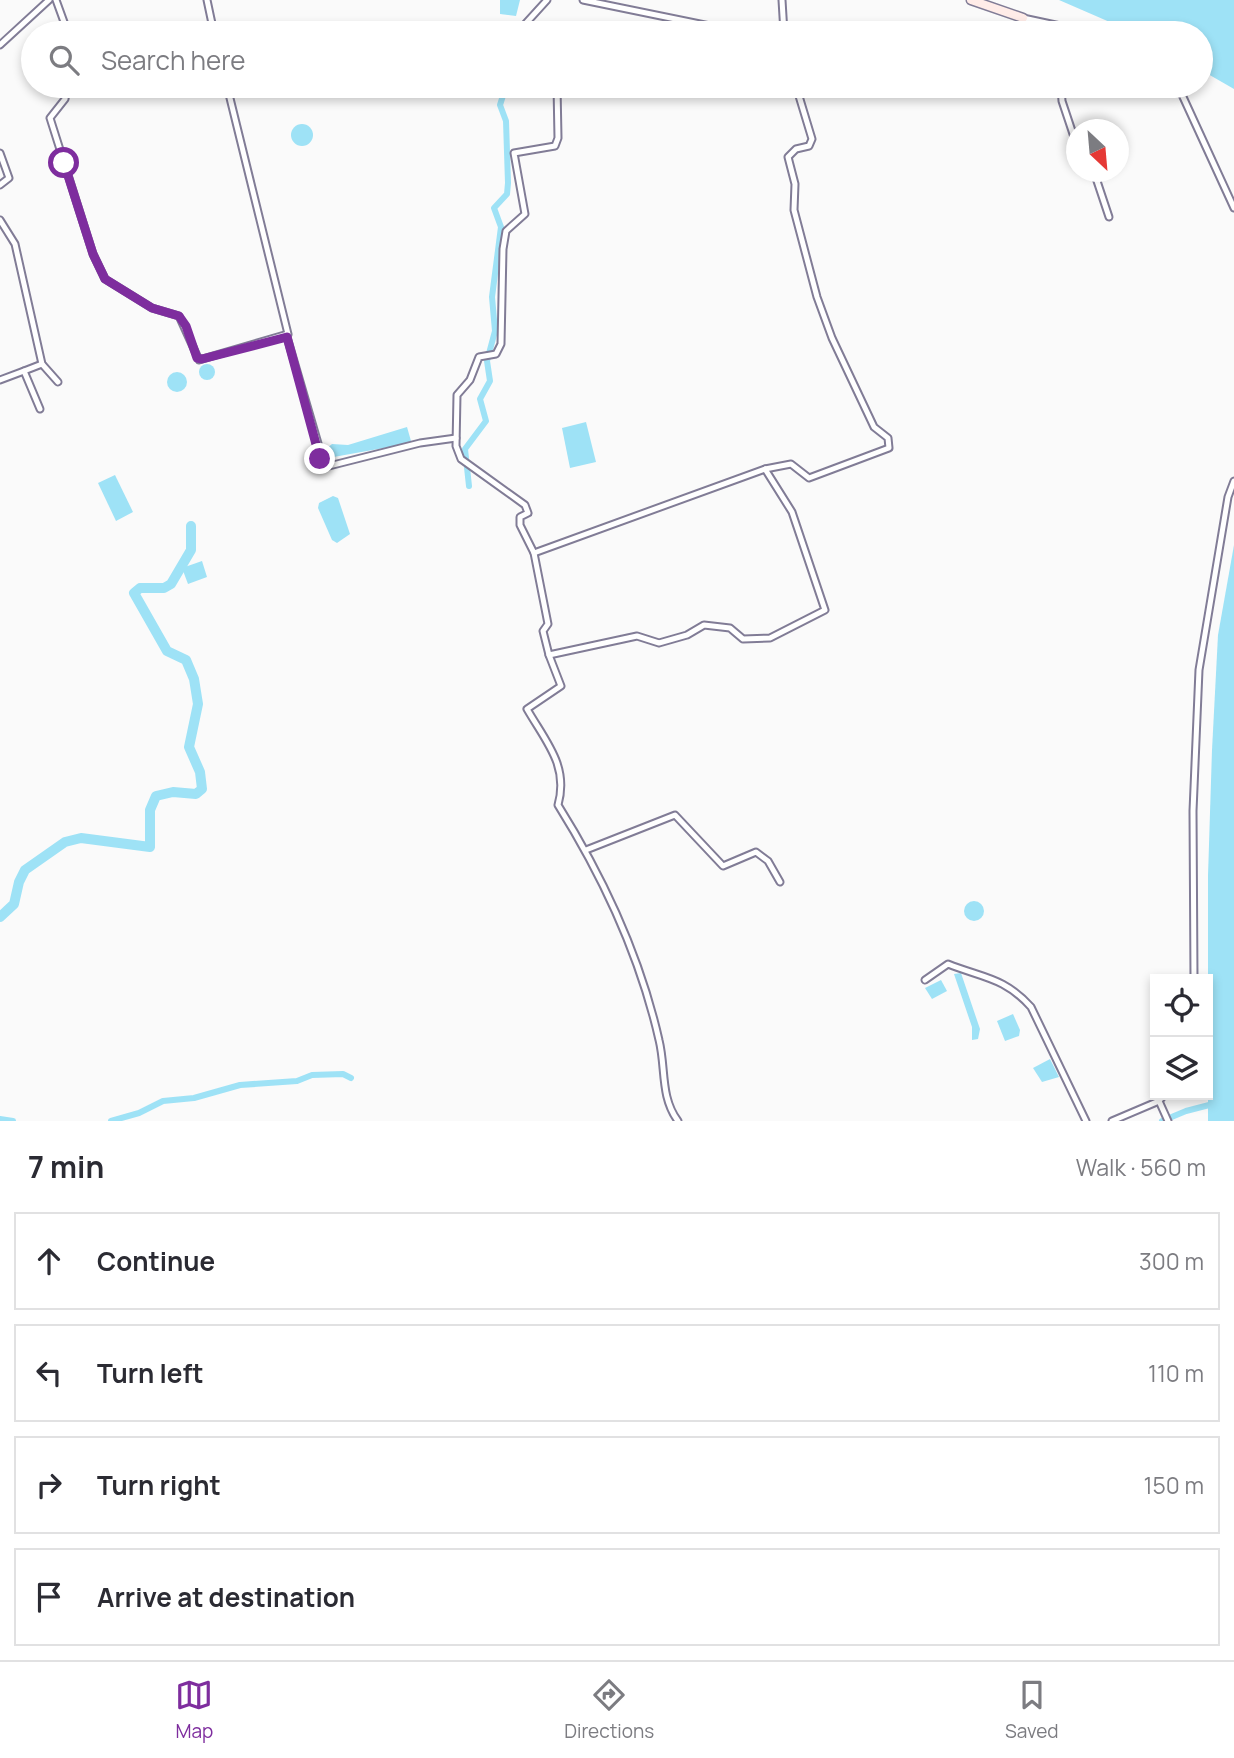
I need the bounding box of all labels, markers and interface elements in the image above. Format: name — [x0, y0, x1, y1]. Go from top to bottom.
search box — [21, 21, 1213, 98]
icon: search — [45, 41, 83, 79]
text: Search here — [101, 42, 246, 78]
north arrow — [1066, 119, 1129, 182]
route start — [48, 147, 79, 178]
route end — [304, 443, 335, 474]
map controls — [1150, 974, 1213, 1100]
button: locate — [1150, 974, 1213, 1037]
button: layers — [1150, 1037, 1213, 1100]
text: 7 min — [28, 1146, 104, 1187]
text: Walk · 560 m — [1076, 1151, 1206, 1183]
icon: ahead — [30, 1242, 68, 1280]
text: Continue — [97, 1243, 215, 1279]
text: 300 m — [1139, 1245, 1204, 1277]
icon: left — [30, 1354, 68, 1392]
text: Turn left — [97, 1355, 204, 1391]
text: 110 m — [1148, 1357, 1204, 1389]
icon: right — [30, 1466, 68, 1504]
text: Turn right — [97, 1467, 221, 1503]
text: 150 m — [1144, 1469, 1204, 1501]
icon: arrive — [30, 1578, 68, 1616]
text: Arrive at destination — [97, 1579, 355, 1615]
tab: Map — [175, 1676, 213, 1744]
tab: Directions — [564, 1676, 654, 1744]
tab: Saved — [1005, 1676, 1059, 1744]

